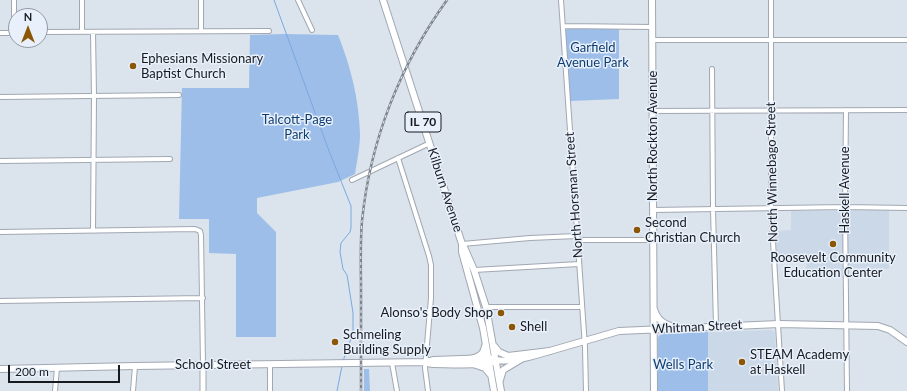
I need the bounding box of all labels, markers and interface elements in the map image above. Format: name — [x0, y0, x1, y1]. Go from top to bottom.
north arrow — [8, 8, 48, 48]
text: N — [24, 10, 32, 23]
park label: Garfield Avenue Park — [557, 40, 629, 71]
place label: Ephesians Missionary Baptist Church — [141, 51, 263, 82]
marker: Ephesians Missionary Baptist Church — [128, 61, 138, 71]
street label: North Rockton Avenue — [645, 71, 661, 201]
street label: North Winnebago Street — [763, 102, 781, 242]
park label: Talcott-Page Park — [262, 112, 332, 143]
road number: IL 70 — [405, 112, 441, 132]
street label: North Horsman Street — [562, 131, 586, 259]
street label: Kilburn Avenue — [424, 146, 466, 234]
street label: Haskell Avenue — [837, 146, 853, 234]
place label: Second Christian Church — [645, 215, 741, 246]
marker: Second Christian Church — [632, 225, 642, 235]
marker: Roosevelt Community Education Center — [828, 239, 838, 249]
place label: Roosevelt Community Education Center — [770, 250, 896, 281]
place label: Alonso's Body Shop — [380, 305, 493, 321]
marker: Alonso's Body Shop — [496, 308, 506, 318]
street label: Whitman Street — [651, 317, 743, 337]
place label: Shell — [520, 319, 547, 335]
marker: Shell — [507, 322, 517, 332]
place label: Schmeling Building Supply — [343, 327, 431, 358]
marker: Schmeling Building Supply — [330, 337, 340, 347]
place label: STEAM Academy at Haskell — [750, 347, 849, 378]
scale bar — [10, 357, 122, 383]
street label: School Street — [175, 357, 251, 373]
park label: Wells Park — [653, 357, 713, 373]
marker: STEAM Academy at Haskell — [737, 357, 747, 367]
text: 200 m — [15, 364, 49, 379]

